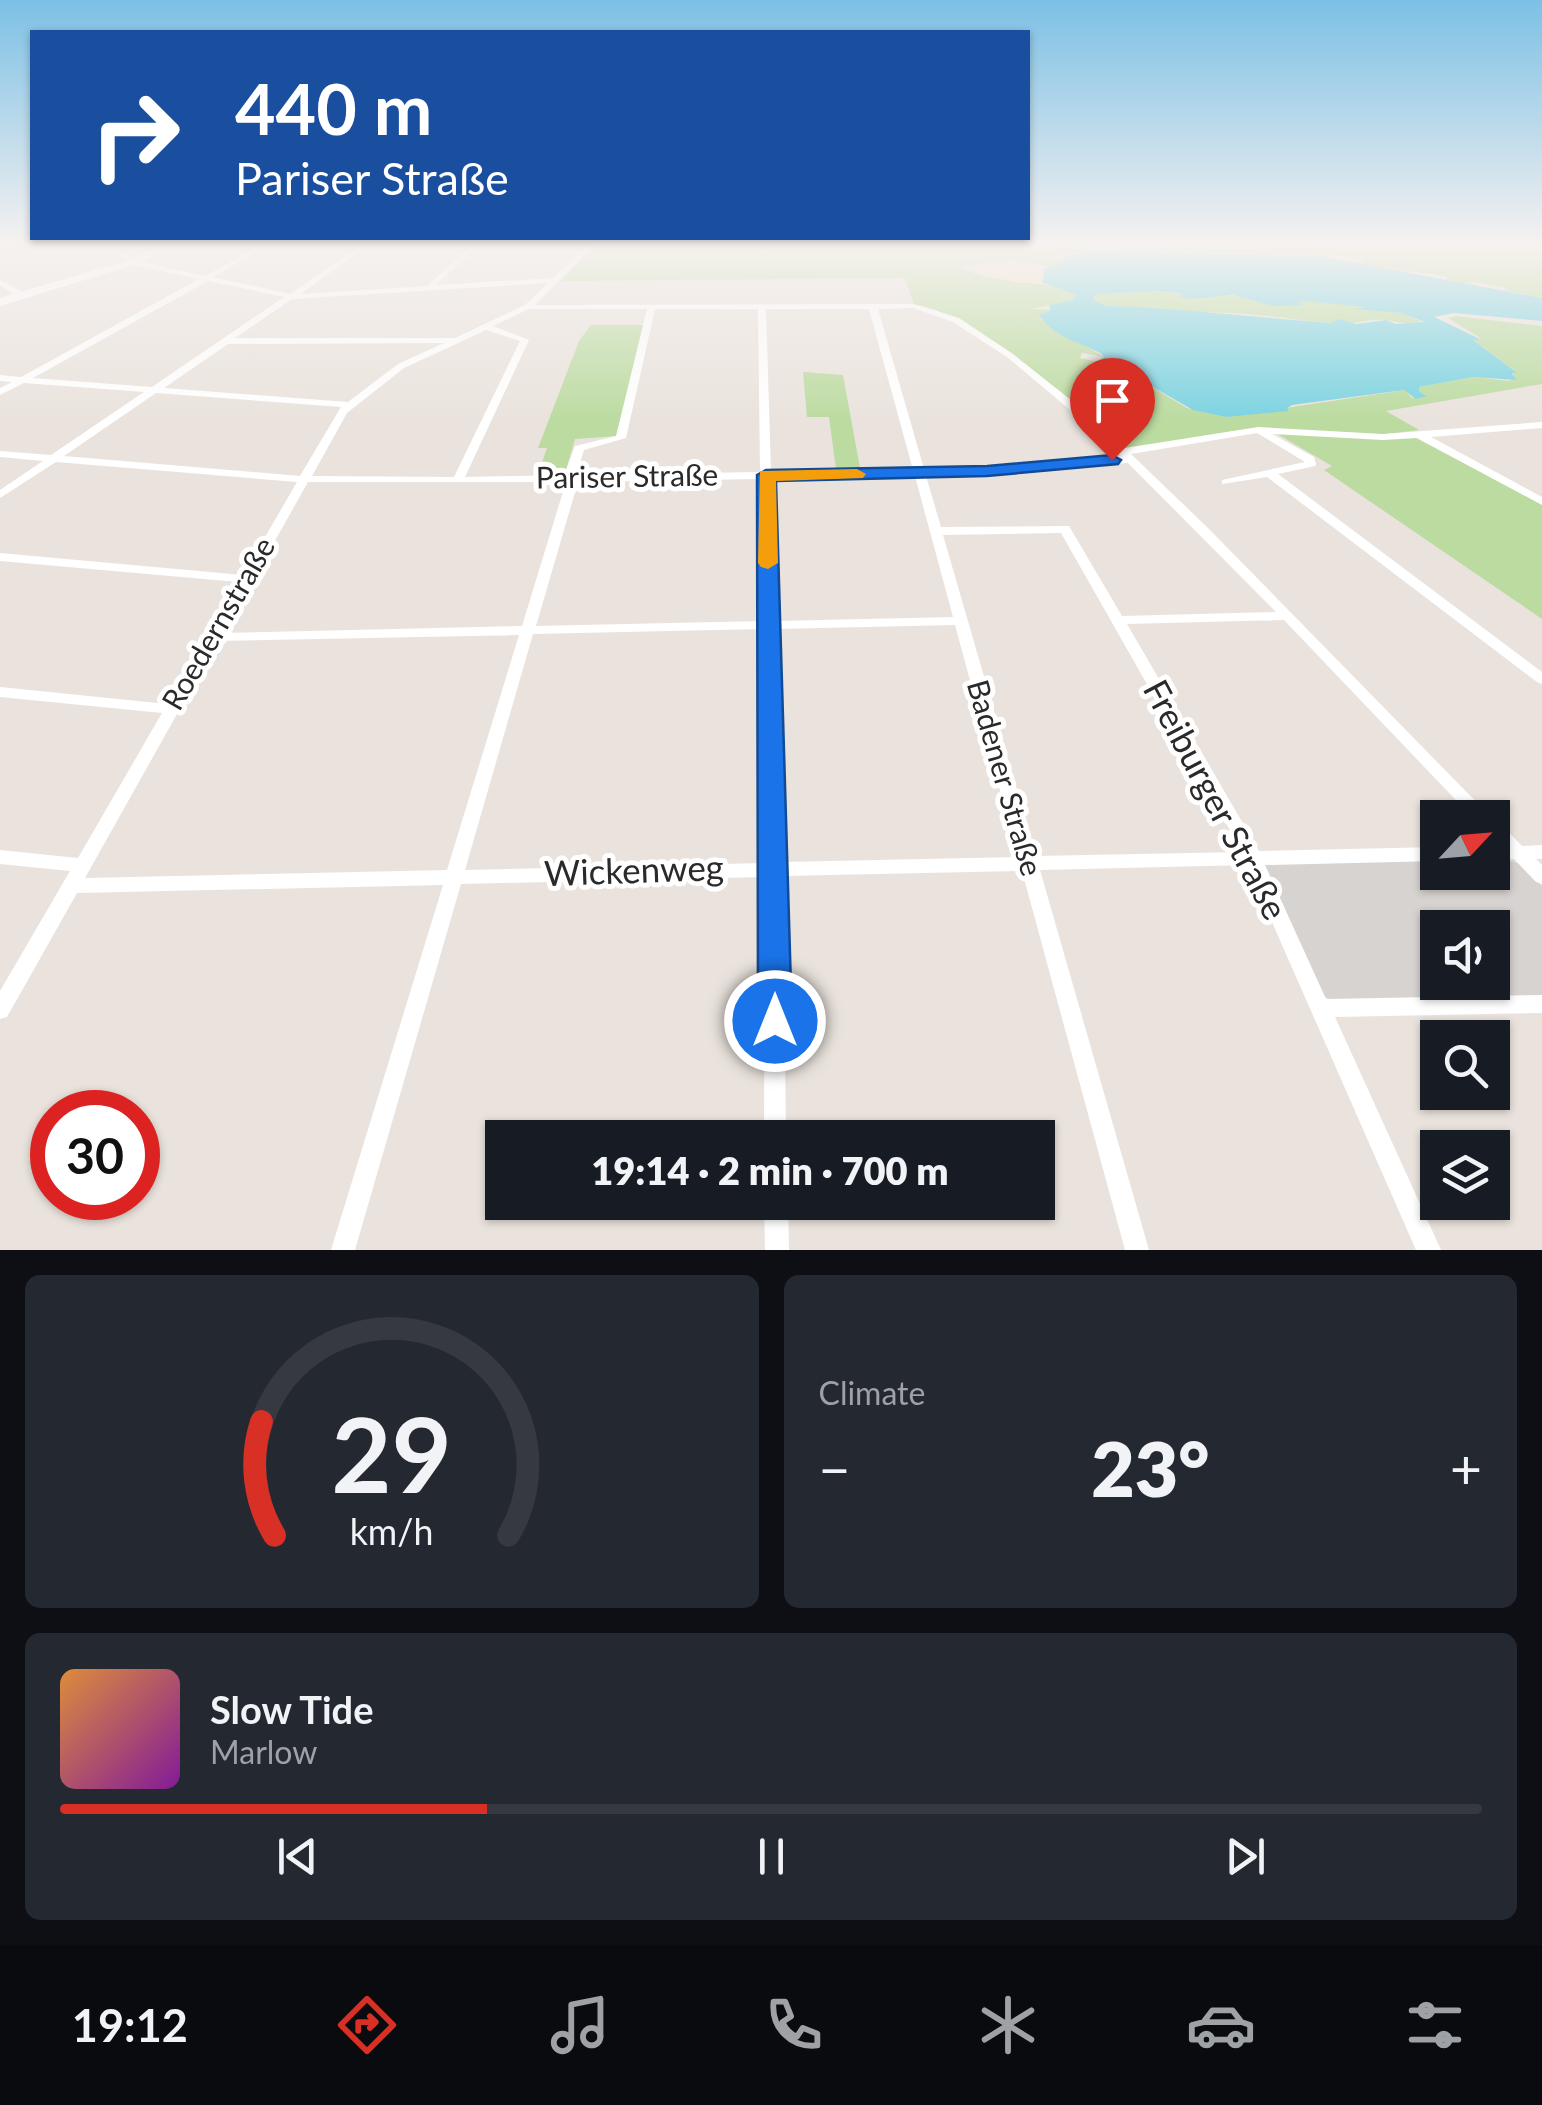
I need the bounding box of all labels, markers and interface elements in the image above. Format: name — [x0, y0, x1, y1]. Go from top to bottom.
text: 440 m — [235, 66, 432, 150]
icon: right — [70, 70, 200, 200]
text: Pariser Straße — [235, 151, 509, 205]
pin — [1070, 358, 1155, 461]
icon: arrive — [1085, 373, 1140, 428]
street label: Pariser Straße — [535, 455, 719, 495]
street label: Roedernstraße — [153, 530, 281, 716]
street label: Freiburger Straße — [1136, 672, 1298, 926]
street label: Badener Straße — [961, 675, 1051, 880]
north arrow — [1420, 800, 1510, 890]
map controls — [1420, 800, 1510, 1220]
street label: Wickenweg — [543, 845, 725, 893]
button: sound — [1420, 910, 1510, 1000]
position arrow — [723, 969, 827, 1073]
button: search — [1420, 1020, 1510, 1110]
speed limit sign: 30 — [30, 1090, 160, 1220]
button: layers — [1420, 1130, 1510, 1220]
text: 19:14 · 2 min · 700 m — [591, 1147, 949, 1193]
text: Climate — [819, 1373, 925, 1412]
text: 29 — [331, 1390, 452, 1515]
text: 23° — [1091, 1423, 1209, 1513]
text: − — [819, 1435, 850, 1501]
text: + — [1450, 1435, 1482, 1501]
text: km/h — [350, 1510, 434, 1553]
text: Slow Tide — [210, 1686, 373, 1732]
text: Marlow — [210, 1732, 317, 1771]
icon: previous — [270, 1829, 325, 1884]
icon: pause — [744, 1829, 799, 1884]
icon: next — [1218, 1829, 1273, 1884]
icon: directions — [332, 1990, 402, 2060]
icon: music — [545, 1990, 615, 2060]
icon: phone — [759, 1990, 829, 2060]
icon: climate — [973, 1990, 1043, 2060]
icon: car — [1186, 1990, 1256, 2060]
icon: filters — [1400, 1990, 1470, 2060]
text: 19:12 — [72, 1998, 188, 2052]

